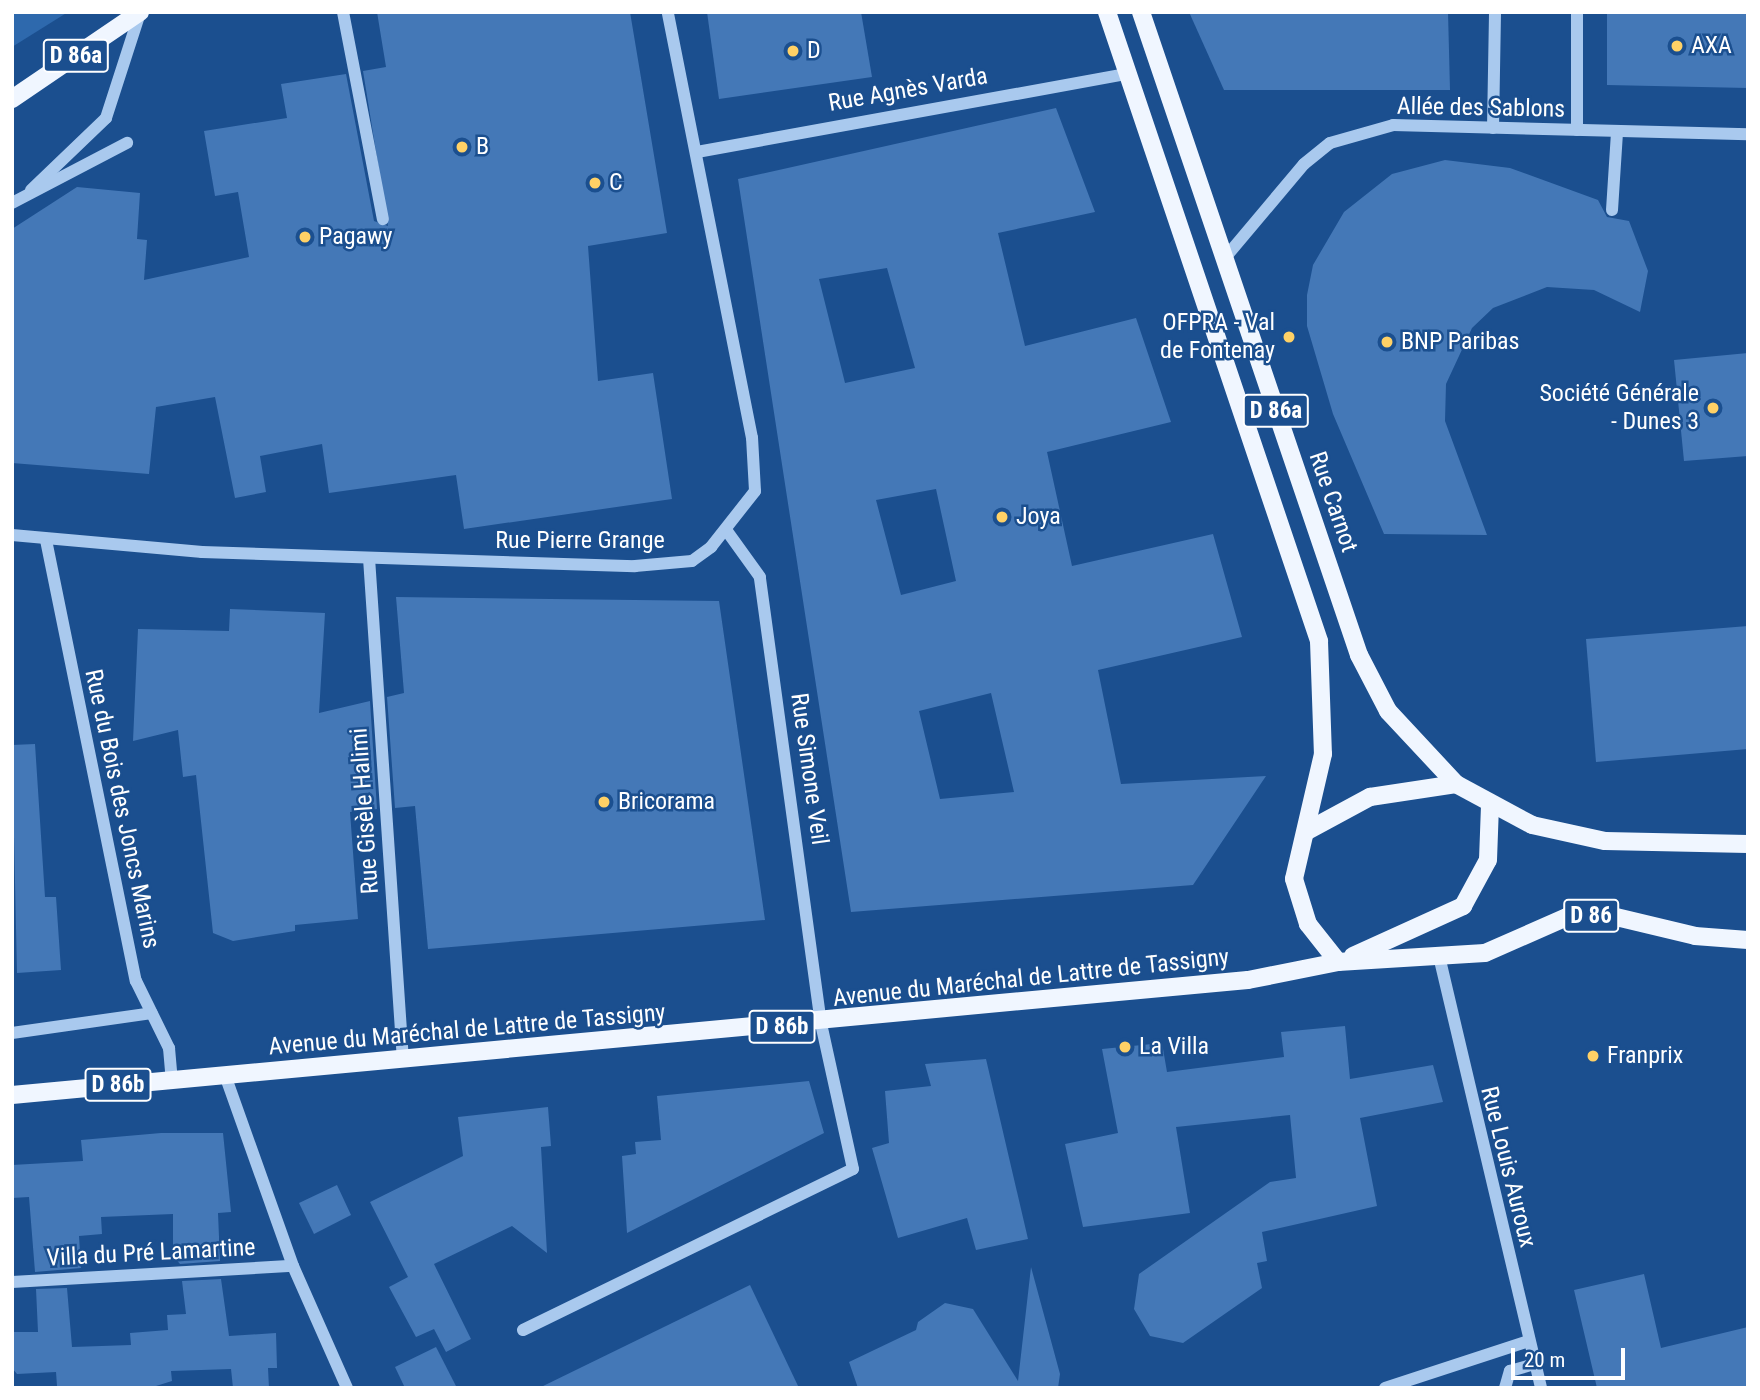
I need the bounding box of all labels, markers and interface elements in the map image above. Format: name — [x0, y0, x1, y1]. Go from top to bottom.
place label: AXA — [1691, 32, 1732, 60]
road number: D 86a — [43, 36, 109, 76]
place label: D — [807, 37, 821, 65]
marker: AXA — [1669, 38, 1685, 54]
marker: D — [785, 43, 801, 59]
street label: Rue Agnès Varda — [826, 62, 990, 118]
street label: Allée des Sablons — [1397, 92, 1565, 124]
place label: B — [476, 133, 489, 161]
marker: B — [454, 139, 470, 155]
place label: C — [609, 169, 623, 197]
marker: C — [587, 175, 603, 191]
place label: Pagawy — [319, 223, 393, 251]
marker: Pagawy — [297, 229, 313, 245]
place label: OFPRA - Val de Fontenay — [1160, 309, 1275, 365]
place label: BNP Paribas — [1401, 328, 1520, 356]
marker: OFPRA - Val de Fontenay — [1281, 329, 1297, 345]
marker: BNP Paribas — [1379, 334, 1395, 350]
place label: Société Générale - Dunes 3 — [1539, 380, 1699, 436]
road number: D 86a — [1243, 392, 1309, 430]
marker: Société Générale - Dunes 3 — [1705, 400, 1721, 416]
street label: Rue Carnot — [1302, 448, 1364, 556]
place label: Joya — [1016, 503, 1061, 531]
marker: Joya — [994, 509, 1010, 525]
street label: Rue Pierre Grange — [495, 527, 665, 555]
street label: Rue du Bois des Joncs Marins — [78, 667, 166, 951]
street label: Rue Simone Veil — [784, 691, 834, 847]
street label: Rue Gisèle Halimi — [345, 727, 385, 895]
place label: Bricorama — [618, 788, 715, 816]
marker: Bricorama — [596, 794, 612, 810]
road number: D 86 — [1563, 897, 1619, 936]
street label: Avenue du Maréchal de Lattre de Tassigny — [831, 943, 1231, 1013]
street label: Avenue du Maréchal de Lattre de Tassigny — [267, 998, 667, 1062]
road number: D 86b — [747, 1008, 817, 1046]
place label: La Villa — [1139, 1033, 1209, 1061]
marker: La Villa — [1117, 1039, 1133, 1055]
place label: Franprix — [1607, 1042, 1683, 1070]
marker: Franprix — [1585, 1048, 1601, 1064]
road number: D 86b — [83, 1066, 153, 1104]
street label: Rue Louis Auroux — [1474, 1084, 1542, 1250]
street label: Villa du Pré Lamartine — [46, 1233, 256, 1273]
scale bar — [1515, 1334, 1629, 1378]
text: 20 m — [1524, 1348, 1565, 1372]

